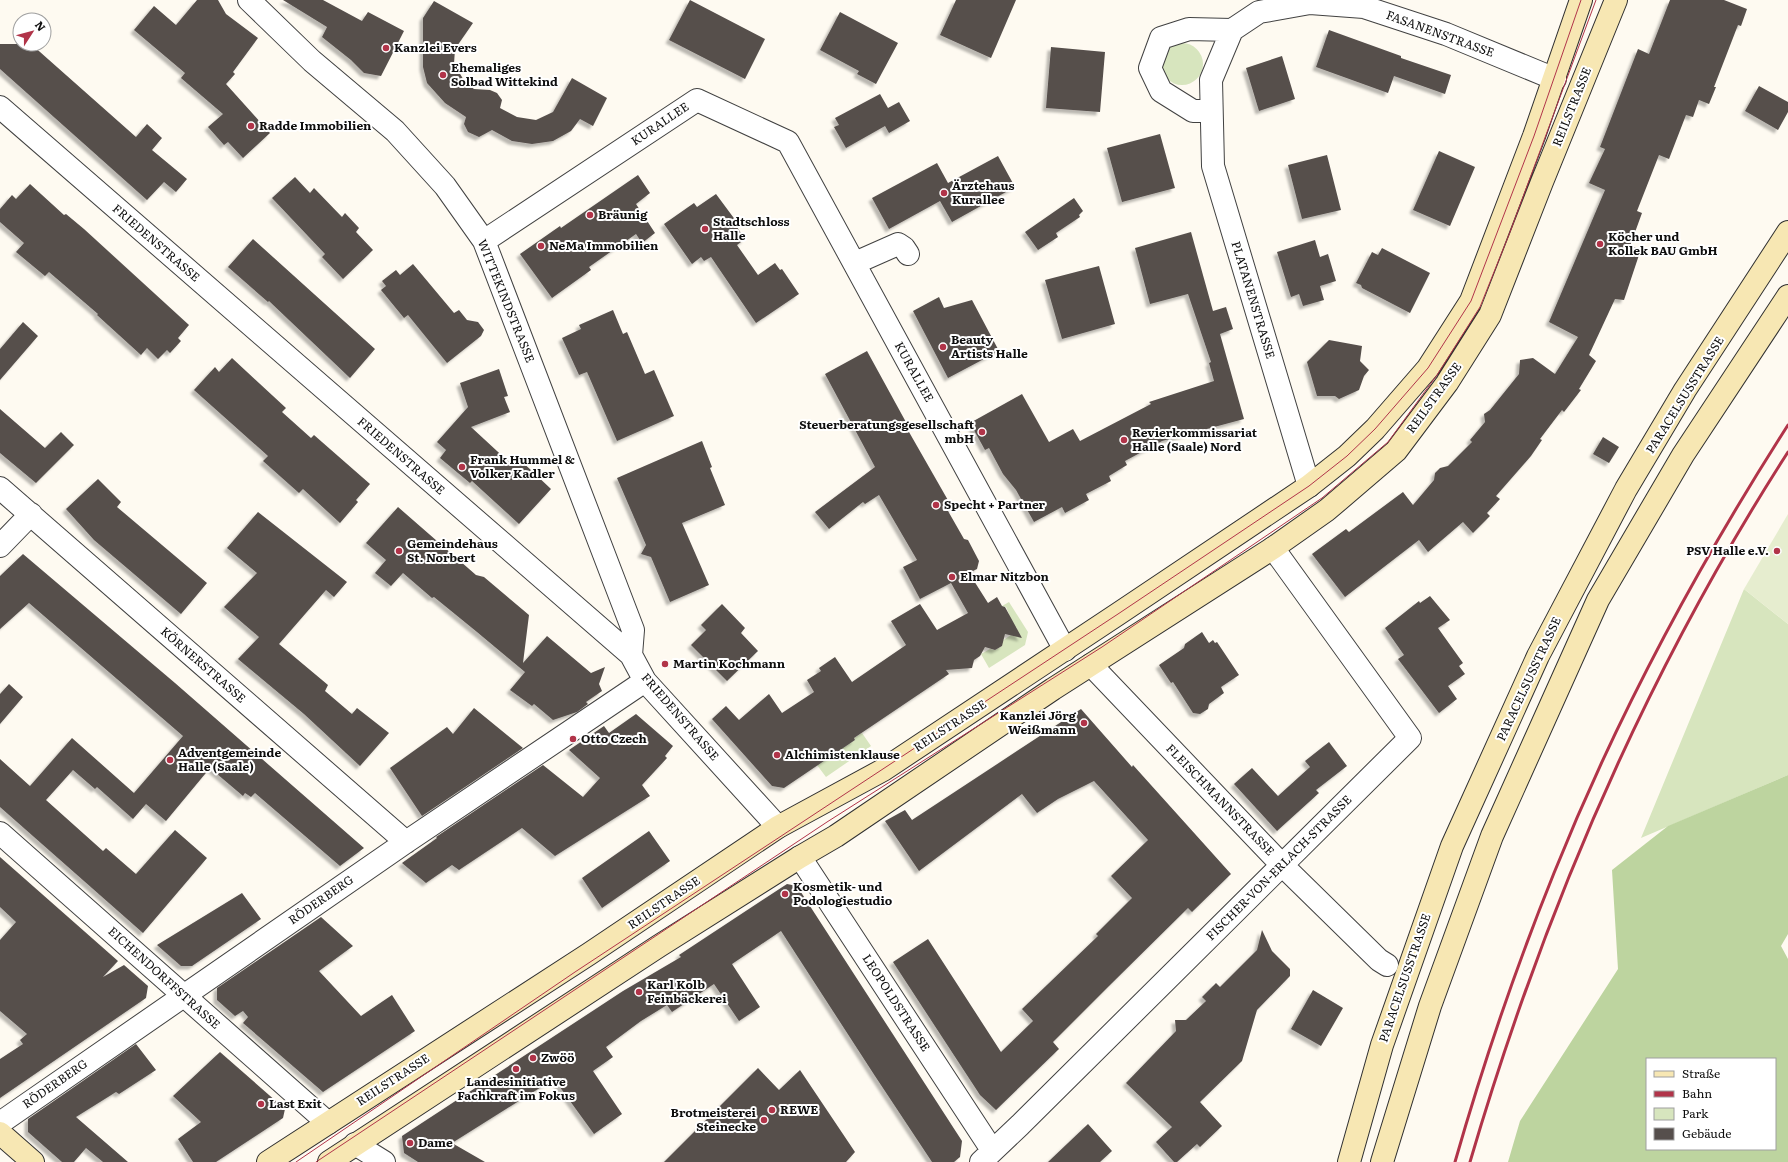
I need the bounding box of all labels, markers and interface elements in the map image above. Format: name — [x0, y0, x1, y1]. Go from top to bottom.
street label: FASANENSTRASSE — [1384, 5, 1497, 61]
north arrow — [12, 12, 52, 52]
text: N — [32, 17, 50, 34]
place label: Kanzlei Evers — [394, 38, 477, 56]
marker: Kanzlei Evers — [381, 43, 391, 53]
place label: Ehemaliges Solbad Wittekind — [451, 58, 558, 90]
street label: REILSTRASSE — [1547, 64, 1595, 149]
marker: Ehemaliges Solbad Wittekind — [438, 70, 448, 80]
street label: KURALLEE — [627, 97, 692, 149]
place label: Radde Immobilien — [259, 116, 372, 134]
marker: Radde Immobilien — [246, 121, 256, 131]
place label: Ärztehaus Kurallee — [952, 176, 1015, 208]
marker: Ärztehaus Kurallee — [939, 188, 949, 198]
street label: FRIEDENSTRASSE — [109, 199, 205, 286]
place label: Bräunig — [598, 205, 648, 223]
marker: Bräunig — [585, 210, 595, 220]
place label: Stadtschloss Halle — [713, 212, 790, 244]
marker: Stadtschloss Halle — [700, 224, 710, 234]
place label: Köcher und Kollek BAU GmbH — [1608, 227, 1718, 259]
street label: WITTEKINDSTRASSE — [474, 236, 540, 365]
place label: NeMa Immobilien — [549, 236, 659, 254]
street label: PLATANENSTRASSE — [1228, 239, 1280, 361]
marker: Köcher und Kollek BAU GmbH — [1595, 239, 1605, 249]
marker: NeMa Immobilien — [536, 241, 546, 251]
place label: Beauty Artists Halle — [951, 330, 1028, 362]
street label: PARACELSUSSTRASSE — [1641, 332, 1728, 457]
street label: KURALLEE — [891, 338, 939, 405]
marker: Beauty Artists Halle — [938, 342, 948, 352]
street label: REILSTRASSE — [1401, 358, 1465, 437]
street label: FRIEDENSTRASSE — [354, 412, 450, 499]
place label: Steuerberatungsgesellschaft mbH — [799, 415, 974, 447]
place label: Revierkommissariat Halle (Saale) Nord — [1132, 423, 1258, 455]
marker: Steuerberatungsgesellschaft mbH — [977, 427, 987, 437]
marker: Revierkommissariat Halle (Saale) Nord — [1119, 435, 1129, 445]
place label: Frank Hummel & Volker Kadler — [470, 450, 575, 482]
marker: Frank Hummel & Volker Kadler — [457, 462, 467, 472]
place label: Specht + Partner — [944, 495, 1046, 513]
marker: Specht + Partner — [931, 500, 941, 510]
place label: Gemeindehaus St. Norbert — [407, 534, 498, 566]
place label: PSV Halle e.V. — [1686, 541, 1769, 559]
marker: Gemeindehaus St. Norbert — [394, 546, 404, 556]
marker: PSV Halle e.V. — [1772, 546, 1782, 556]
place label: Elmar Nitzbon — [960, 567, 1050, 585]
marker: Elmar Nitzbon — [947, 572, 957, 582]
street label: PARACELSUSSTRASSE — [1491, 613, 1565, 744]
street label: KÖRNERSTRASSE — [157, 622, 251, 707]
place label: Martin Kochmann — [673, 654, 786, 672]
marker: Martin Kochmann — [660, 659, 670, 669]
street label: FRIEDENSTRASSE — [638, 669, 724, 764]
street label: REILSTRASSE — [909, 695, 990, 756]
place label: Kanzlei Jörg Weißmann — [1000, 706, 1077, 738]
marker: Kanzlei Jörg Weißmann — [1079, 718, 1089, 728]
place label: Otto Czech — [581, 729, 647, 747]
marker: Otto Czech — [568, 734, 578, 744]
street label: FLEISCHMANNSTRASSE — [1162, 739, 1279, 860]
place label: Adventgemeinde Halle (Saale) — [178, 743, 281, 775]
place label: Alchimistenklause — [785, 745, 900, 763]
marker: Alchimistenklause — [772, 750, 782, 760]
marker: Adventgemeinde Halle (Saale) — [165, 755, 175, 765]
street label: FISCHER-VON-ERLACH-STRASSE — [1201, 790, 1355, 944]
street label: RÖDERBERG — [284, 870, 357, 928]
street label: REILSTRASSE — [624, 871, 704, 933]
place label: Kosmetik- und Podologiestudio — [793, 877, 893, 909]
marker: Kosmetik- und Podologiestudio — [780, 889, 790, 899]
street label: PARACELSUSSTRASSE — [1374, 910, 1435, 1045]
street label: EICHENDORFFSTRASSE — [105, 922, 225, 1033]
street label: LEOPOLDSTRASSE — [859, 950, 935, 1055]
place label: Karl Kolb Feinbäckerei — [647, 975, 727, 1007]
marker: Karl Kolb Feinbäckerei — [634, 987, 644, 997]
place label: Zwöö — [541, 1048, 575, 1066]
street label: REILSTRASSE — [352, 1049, 433, 1110]
marker: Zwöö — [528, 1053, 538, 1063]
street label: RÖDERBERG — [18, 1054, 91, 1112]
legend — [1646, 1058, 1776, 1150]
marker: Landesinitiative Fachkraft im Fokus — [511, 1064, 521, 1074]
text: Straße — [1682, 1064, 1720, 1082]
place label: Landesinitiative Fachkraft im Fokus — [457, 1072, 575, 1104]
text: Bahn — [1682, 1084, 1712, 1102]
place label: Last Exit — [269, 1094, 323, 1112]
marker: Last Exit — [256, 1099, 266, 1109]
place label: REWE — [780, 1100, 818, 1118]
place label: Brotmeisterei Steinecke — [671, 1103, 757, 1135]
text: Park — [1682, 1104, 1709, 1122]
marker: REWE — [767, 1105, 777, 1115]
marker: Brotmeisterei Steinecke — [759, 1115, 769, 1125]
text: Gebäude — [1682, 1124, 1731, 1142]
place label: Dame — [418, 1133, 453, 1151]
marker: Dame — [405, 1138, 415, 1148]

